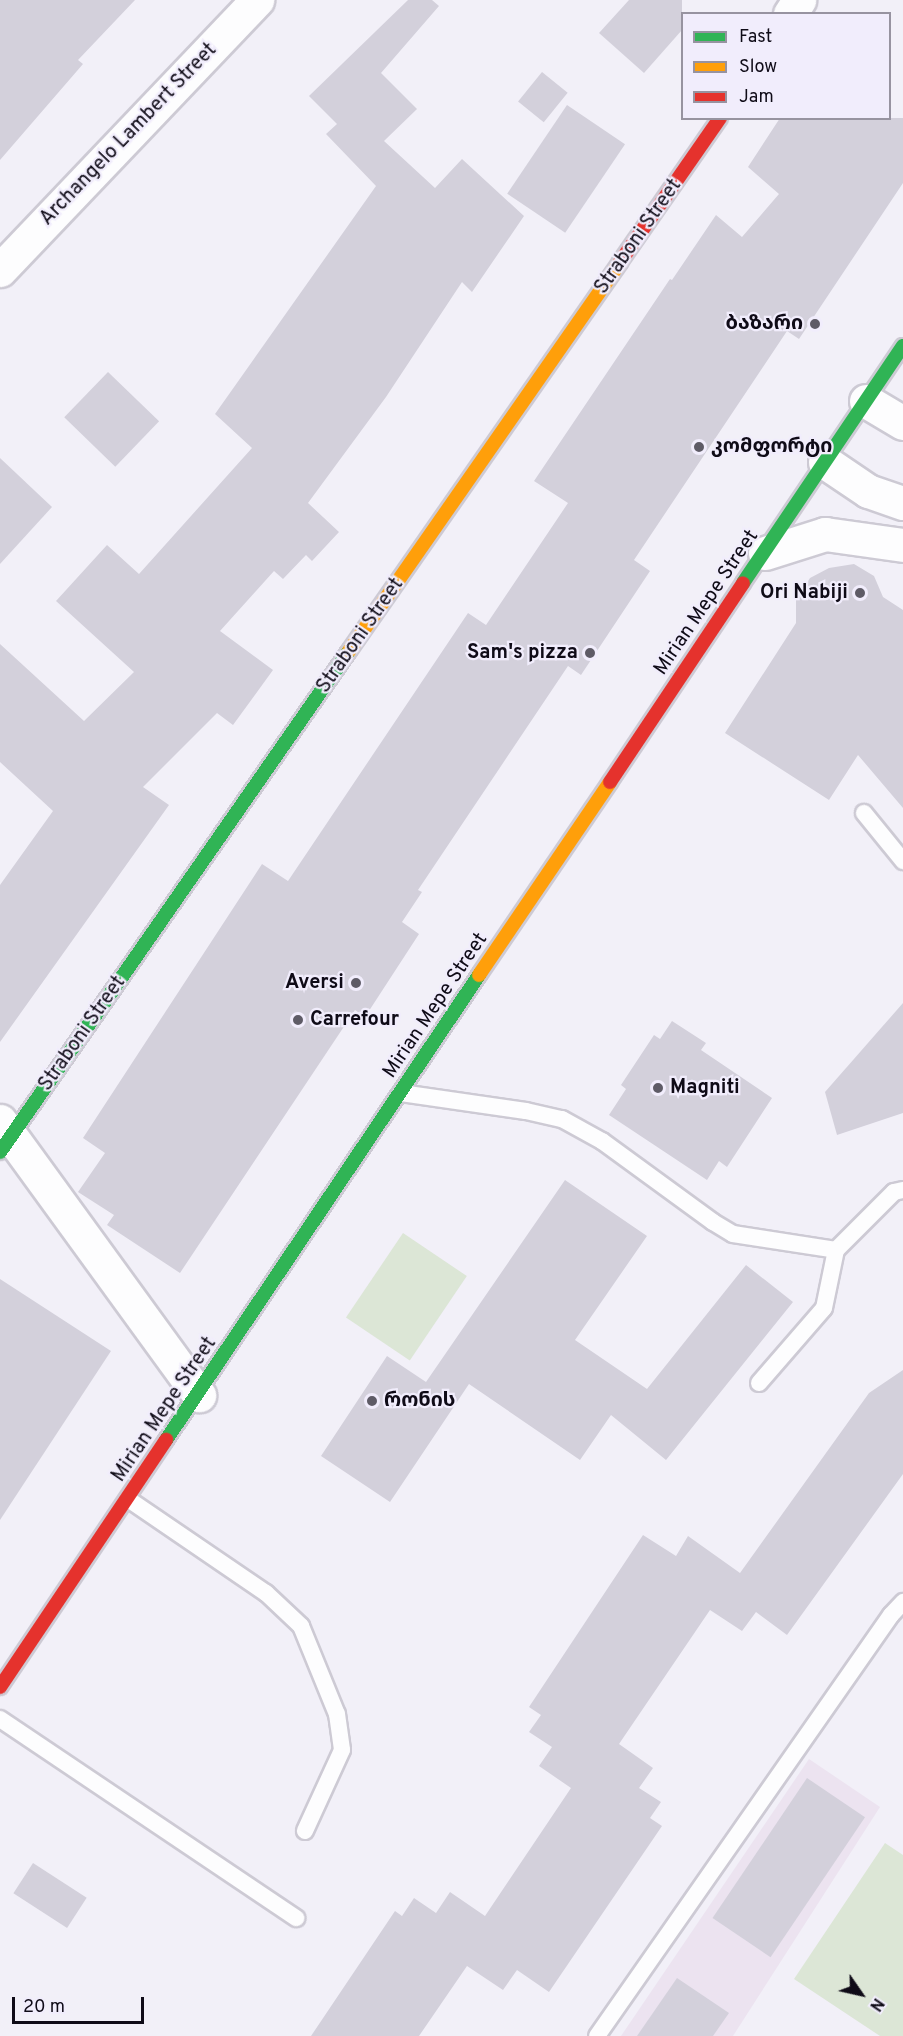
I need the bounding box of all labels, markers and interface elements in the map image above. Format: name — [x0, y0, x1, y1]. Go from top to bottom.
legend — [681, 12, 891, 120]
text: Fast — [739, 26, 772, 49]
street label: Archangelo Lambert Street — [35, 39, 223, 231]
text: Slow — [739, 56, 777, 79]
text: Jam — [739, 86, 774, 109]
street label: Straboni Street — [590, 175, 688, 299]
place label: ბაზარი — [725, 312, 803, 336]
marker: ბაზარი — [808, 317, 822, 331]
place label: კომფორტი — [711, 435, 832, 459]
marker: კომფორტი — [692, 440, 706, 454]
street label: Mirian Mepe Street — [650, 526, 764, 680]
street label: Straboni Street — [312, 574, 410, 698]
place label: Ori Nabiji — [760, 581, 848, 605]
marker: Ori Nabiji — [853, 586, 867, 600]
place label: Sam's pizza — [467, 641, 578, 665]
marker: Sam's pizza — [583, 646, 597, 660]
street label: Mirian Mepe Street — [379, 929, 493, 1083]
place label: Aversi — [285, 971, 344, 995]
street label: Straboni Street — [34, 972, 132, 1096]
marker: Aversi — [349, 976, 363, 990]
place label: Carrefour — [310, 1008, 399, 1032]
marker: Carrefour — [291, 1013, 305, 1027]
place label: Magniti — [670, 1076, 740, 1100]
marker: Magniti — [651, 1081, 665, 1095]
street label: Mirian Mepe Street — [108, 1333, 222, 1487]
place label: რონის — [384, 1389, 455, 1413]
marker: რონის — [365, 1394, 379, 1408]
north arrow — [831, 1964, 891, 2024]
scale bar — [15, 1985, 147, 2023]
text: N — [864, 1994, 887, 2014]
text: 20 m — [23, 1996, 65, 2019]

